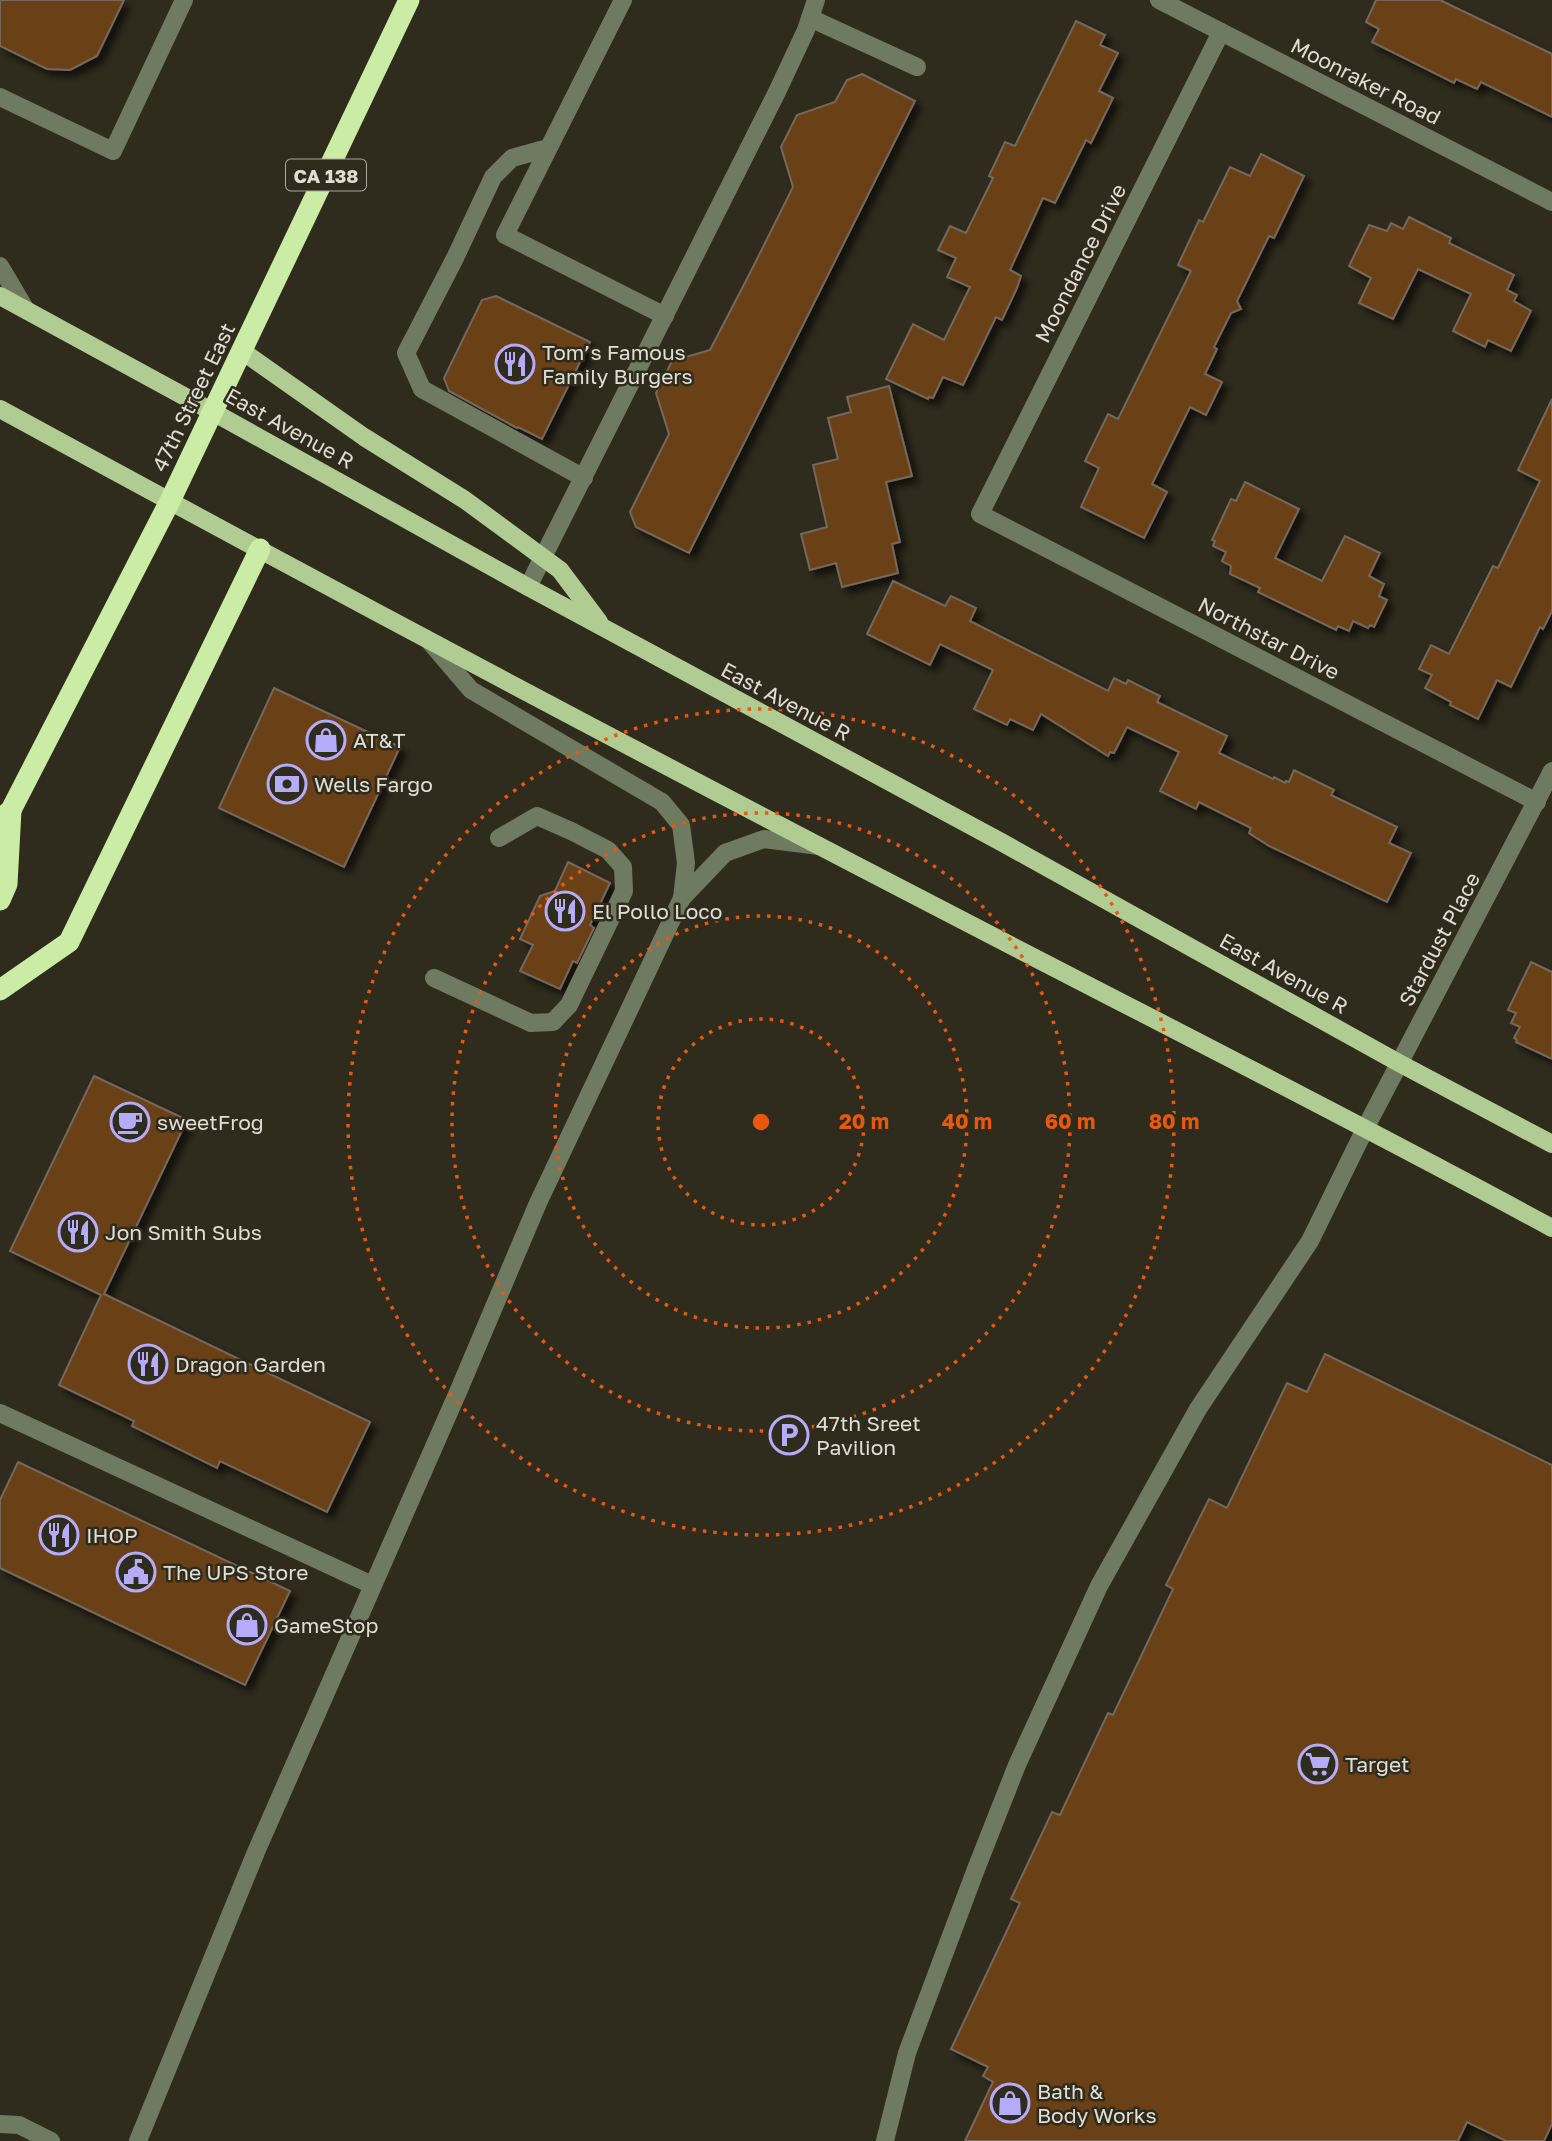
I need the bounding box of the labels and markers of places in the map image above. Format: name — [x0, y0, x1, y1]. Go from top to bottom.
place label: Tom’s Famous Family Burgers — [542, 339, 693, 389]
restaurant icon: Tom’s Famous Family Burgers — [494, 343, 536, 385]
shop icon: AT&T — [305, 719, 347, 761]
place label: AT&T — [353, 727, 406, 753]
bank icon: Wells Fargo — [266, 763, 308, 805]
place label: Wells Fargo — [314, 771, 433, 797]
restaurant icon: El Pollo Loco — [544, 890, 586, 932]
place label: El Pollo Loco — [592, 898, 722, 924]
cafe icon: sweetFrog — [109, 1101, 151, 1143]
place label: sweetFrog — [157, 1109, 264, 1135]
centre of rings — [749, 1110, 773, 1134]
restaurant icon: Jon Smith Subs — [57, 1211, 99, 1253]
place label: Jon Smith Subs — [105, 1219, 262, 1245]
restaurant icon: Dragon Garden — [127, 1343, 169, 1385]
place label: Dragon Garden — [175, 1351, 326, 1377]
place label: 47th Sreet Pavilion — [816, 1410, 921, 1460]
parking icon: 47th Sreet Pavilion — [768, 1414, 810, 1456]
restaurant icon: IHOP — [38, 1514, 80, 1556]
place label: IHOP — [86, 1522, 138, 1548]
public building icon: The UPS Store — [115, 1551, 157, 1593]
place label: The UPS Store — [163, 1559, 308, 1585]
shop icon: GameStop — [226, 1604, 268, 1646]
place label: GameStop — [274, 1612, 378, 1638]
supermarket icon: Target — [1297, 1743, 1339, 1785]
place label: Target — [1345, 1751, 1409, 1777]
place label: Bath & Body Works — [1037, 2078, 1157, 2128]
shop icon: Bath & Body Works — [989, 2082, 1031, 2124]

